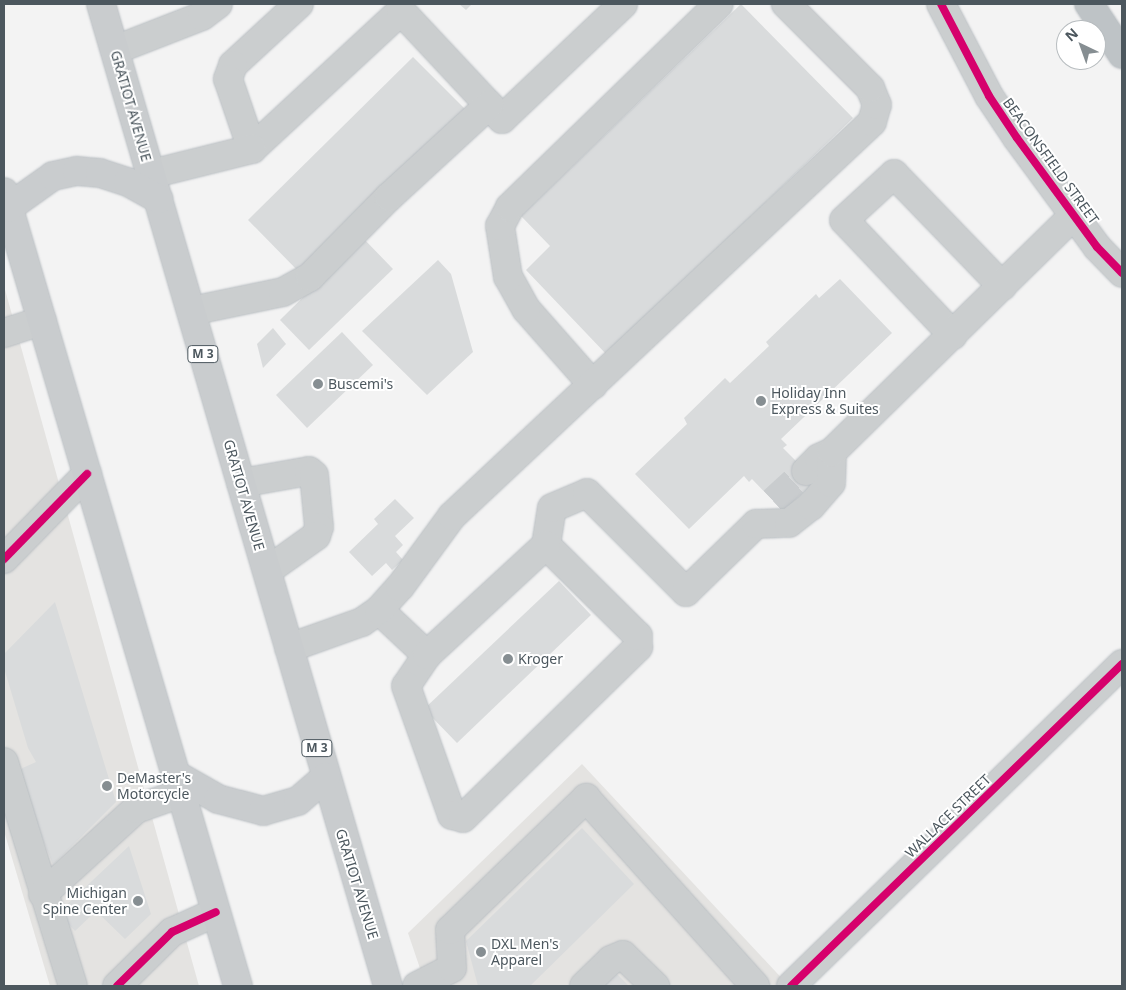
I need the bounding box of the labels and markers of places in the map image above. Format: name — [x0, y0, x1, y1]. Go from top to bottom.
place label: Buscemi's — [328, 376, 393, 392]
marker: Buscemi's — [312, 378, 324, 390]
place label: Holiday Inn Express & Suites — [771, 385, 879, 418]
marker: Holiday Inn Express & Suites — [755, 395, 767, 407]
place label: Kroger — [518, 651, 563, 667]
marker: Kroger — [502, 653, 514, 665]
place label: DeMaster's Motorcycle — [117, 770, 191, 802]
marker: DeMaster's Motorcycle — [101, 780, 113, 792]
place label: Michigan Spine Center — [43, 885, 127, 918]
marker: Michigan Spine Center — [131, 894, 145, 908]
place label: DXL Men's Apparel — [491, 936, 559, 969]
marker: DXL Men's Apparel — [475, 946, 487, 958]

